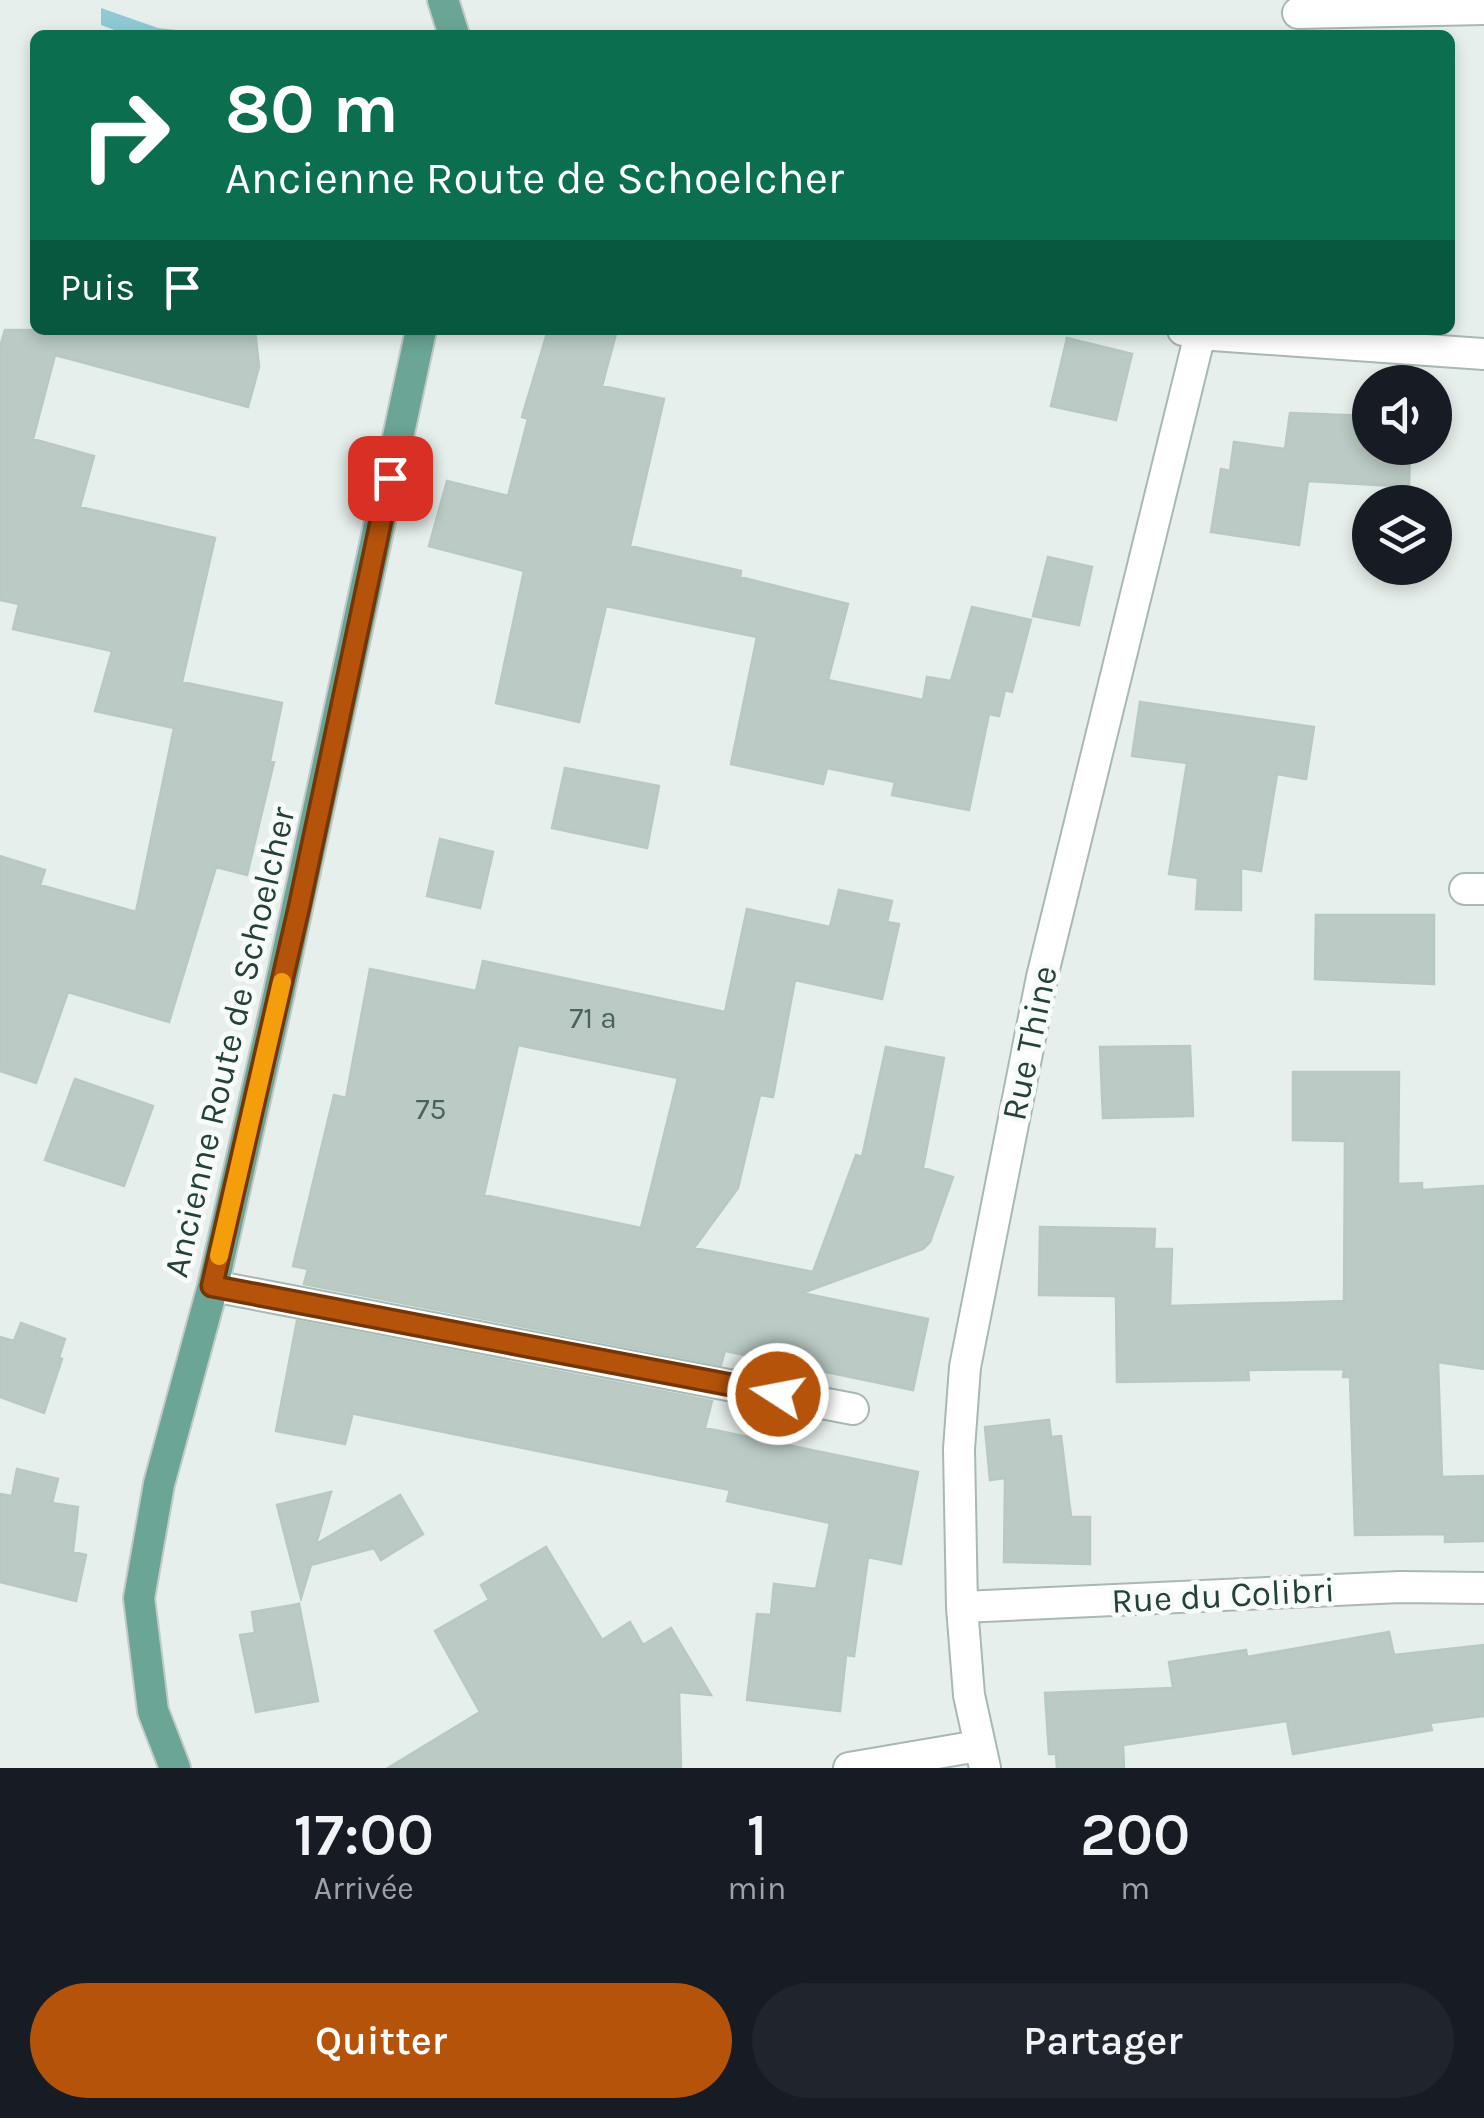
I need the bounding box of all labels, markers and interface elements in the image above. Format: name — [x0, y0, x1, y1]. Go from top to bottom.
text: 80 m — [225, 68, 399, 150]
icon: right — [60, 70, 190, 200]
text: Ancienne Route de Schoelcher — [225, 152, 844, 204]
icon: arrive — [155, 260, 210, 315]
text: Puis — [60, 265, 135, 310]
map controls — [1352, 365, 1452, 585]
button: sound — [1352, 365, 1452, 465]
pin — [348, 436, 433, 521]
icon: arrive — [363, 451, 418, 506]
button: layers — [1352, 485, 1452, 585]
street label: Ancienne Route de Schoelcher — [155, 803, 304, 1281]
street label: Rue Thine — [993, 962, 1066, 1124]
house number: 71 a — [569, 1000, 617, 1036]
house number: 75 — [415, 1091, 447, 1127]
position arrow — [726, 1342, 830, 1446]
street label: Rue du Colibri — [1110, 1569, 1336, 1622]
text: 17:00 — [294, 1800, 434, 1870]
text: 1 — [747, 1800, 767, 1870]
text: 200 — [1080, 1800, 1190, 1870]
text: Arrivée — [314, 1870, 414, 1907]
text: min — [728, 1870, 786, 1907]
text: m — [1120, 1870, 1150, 1907]
button: Quitter — [30, 1983, 732, 2098]
button: Partager — [752, 1983, 1454, 2098]

